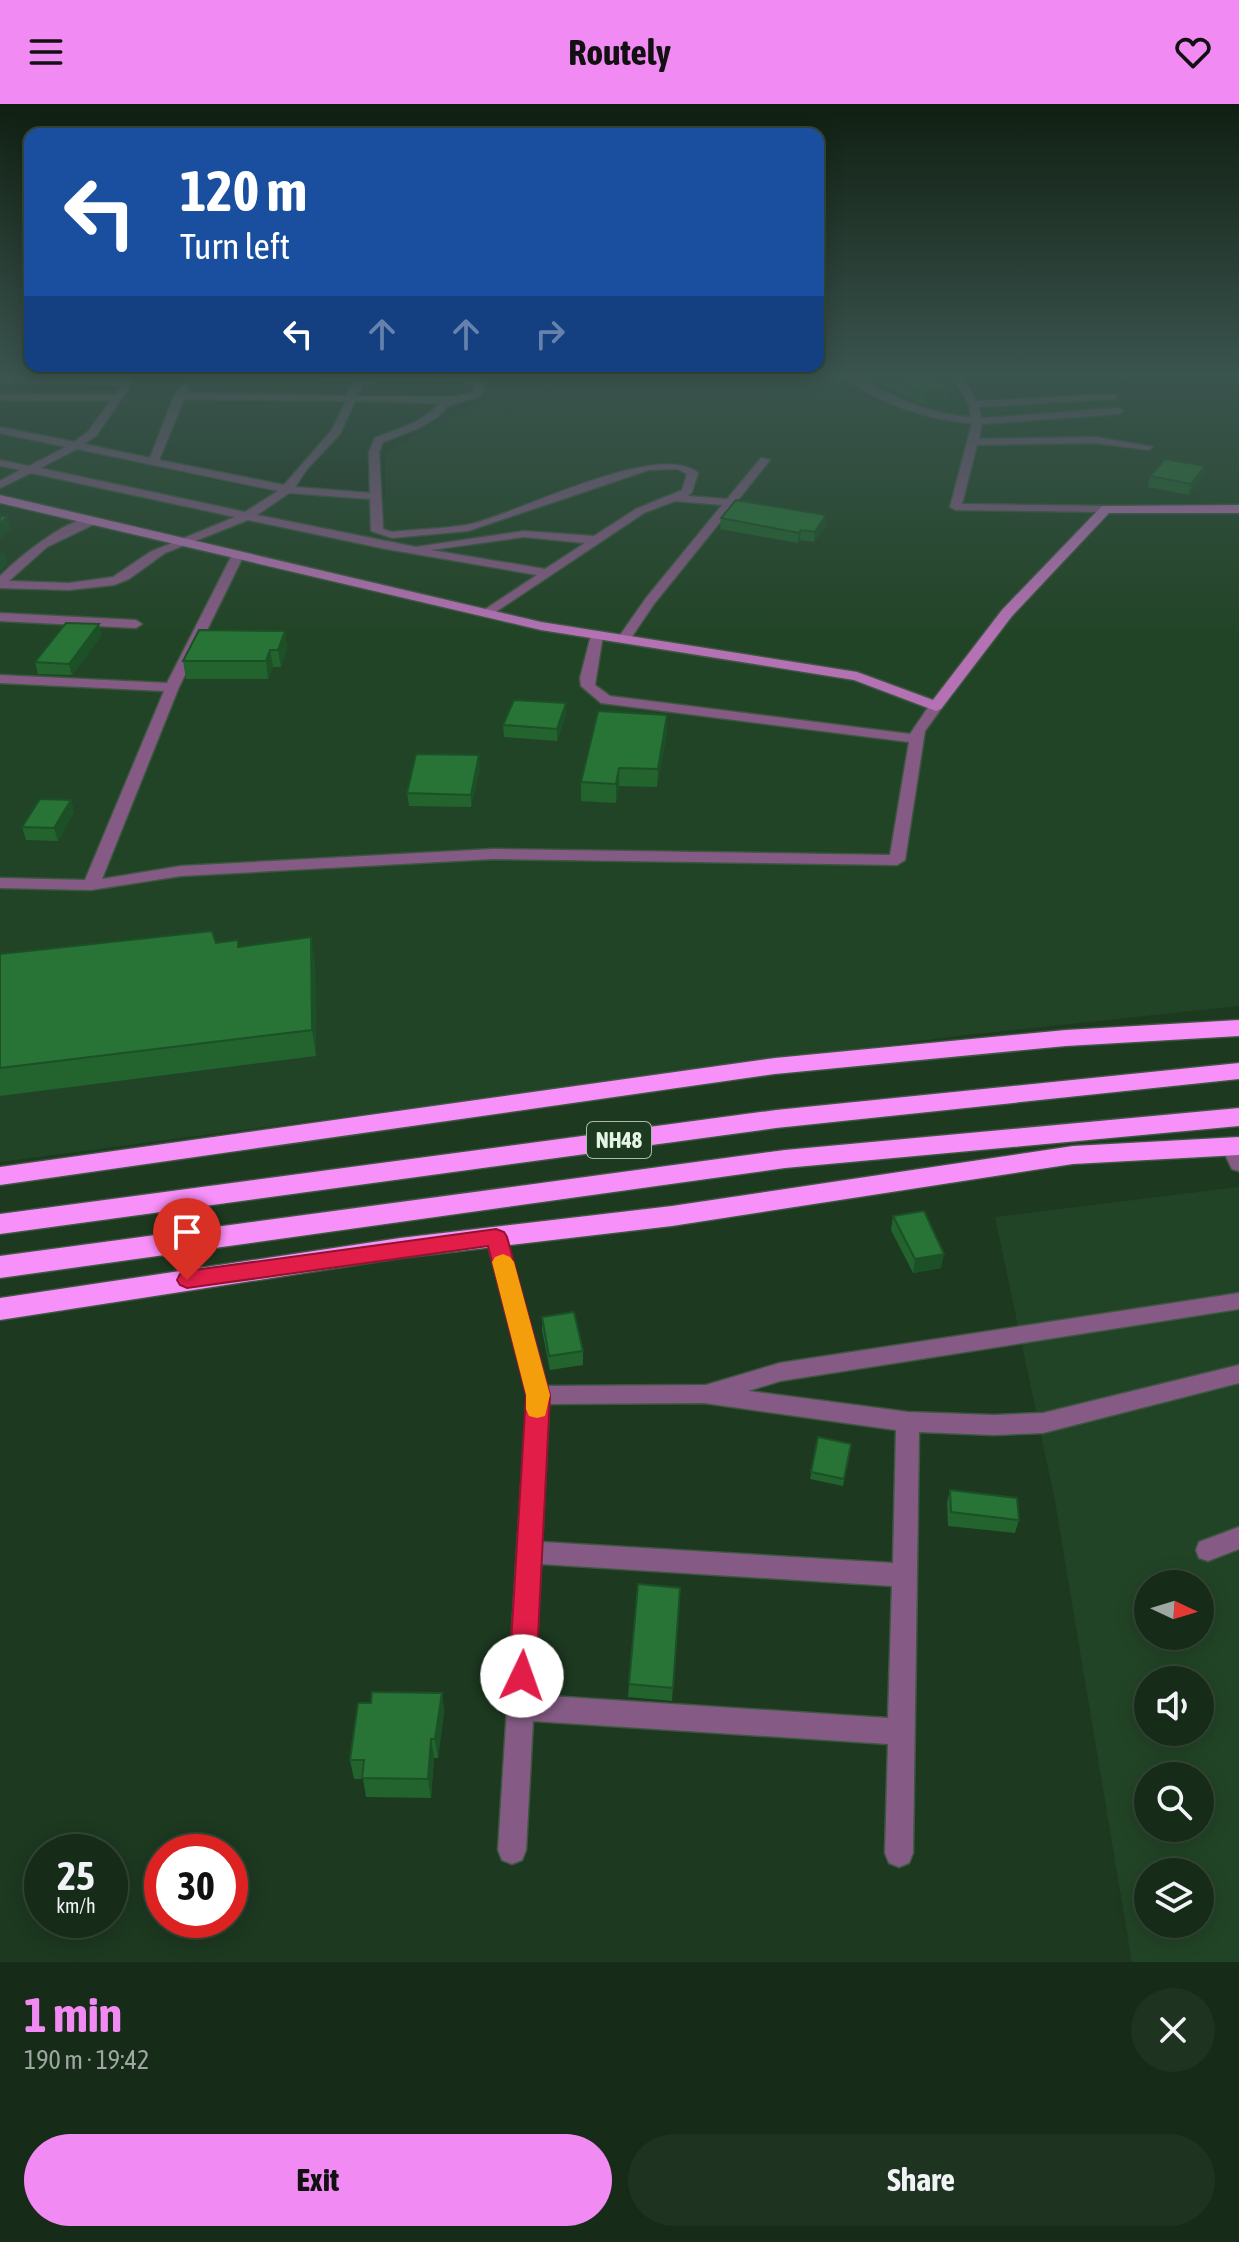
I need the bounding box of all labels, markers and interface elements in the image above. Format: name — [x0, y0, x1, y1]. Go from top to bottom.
icon: menu — [24, 30, 68, 74]
icon: heart — [1171, 30, 1215, 74]
text: Routely — [568, 31, 671, 73]
text: 120 m — [180, 159, 307, 223]
icon: left — [48, 160, 152, 264]
text: Turn left — [180, 225, 290, 267]
icon: left — [276, 312, 320, 356]
icon: ahead — [360, 312, 404, 356]
icon: ahead — [444, 312, 488, 356]
icon: right — [528, 312, 572, 356]
road number: NH48 — [587, 1122, 651, 1158]
pin — [153, 1198, 221, 1280]
icon: arrive — [165, 1210, 209, 1254]
north arrow — [1134, 1570, 1214, 1650]
map controls — [1134, 1570, 1214, 1938]
position arrow — [480, 1634, 564, 1718]
button: sound — [1134, 1666, 1214, 1746]
button: search — [1134, 1762, 1214, 1842]
speed limit sign: 30 — [144, 1834, 248, 1938]
text: 25 — [57, 1853, 95, 1898]
button: layers — [1134, 1858, 1214, 1938]
text: km/h — [56, 1894, 96, 1917]
text: 1 min — [24, 1987, 122, 2042]
button: close — [1131, 1988, 1215, 2072]
text: 190 m · 19:42 — [24, 2045, 149, 2075]
button: Exit — [24, 2134, 612, 2226]
button: Share — [628, 2134, 1215, 2226]

